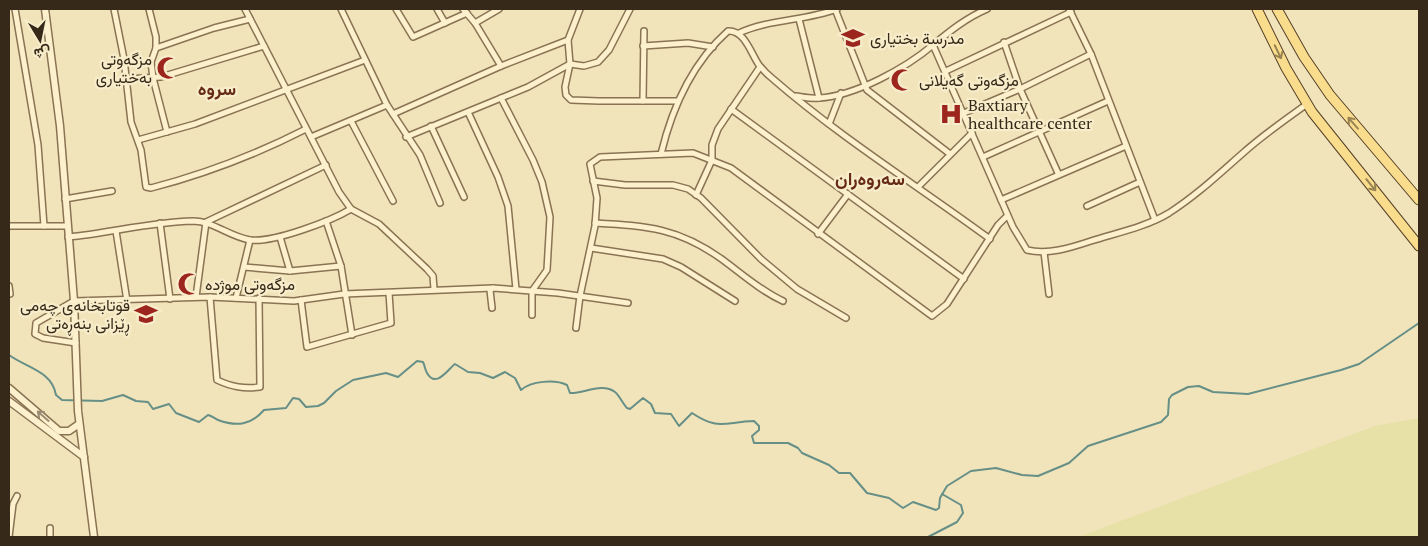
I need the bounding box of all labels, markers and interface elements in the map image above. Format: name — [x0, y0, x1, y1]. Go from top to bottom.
north arrow — [15, 15, 65, 65]
school or university icon: مدرسة بختيارى — [840, 25, 866, 51]
place label: مدرسة بختيارى — [870, 27, 964, 49]
text: ش — [32, 42, 52, 64]
one-way arrow — [1273, 45, 1283, 60]
place label: مزگەوتی بەختیاری — [96, 48, 152, 88]
mosque icon: مزگەوتی بەختیاری — [155, 55, 181, 81]
mosque icon: مزگەوتی گەیلانی — [889, 67, 915, 93]
place label: مزگەوتی گەیلانی — [919, 69, 1019, 91]
district label: سروە — [198, 76, 236, 100]
place label: Baxtiary healthcare center — [968, 94, 1093, 134]
hospital icon: Baxtiary healthcare center — [938, 101, 964, 127]
one-way arrow — [1347, 116, 1359, 129]
district label: سەروەران — [835, 166, 905, 190]
one-way arrow — [1365, 179, 1376, 192]
mosque icon: مزگەوتی موژدە — [176, 271, 202, 297]
place label: مزگەوتی موژدە — [205, 273, 295, 295]
place label: قوتابخانەی چەمی ڕێزانی بنەڕەتی — [20, 294, 130, 336]
school or university icon: قوتابخانەی چەمی ڕێزانی بنەڕەتی — [133, 301, 159, 327]
one-way arrow — [37, 411, 50, 422]

